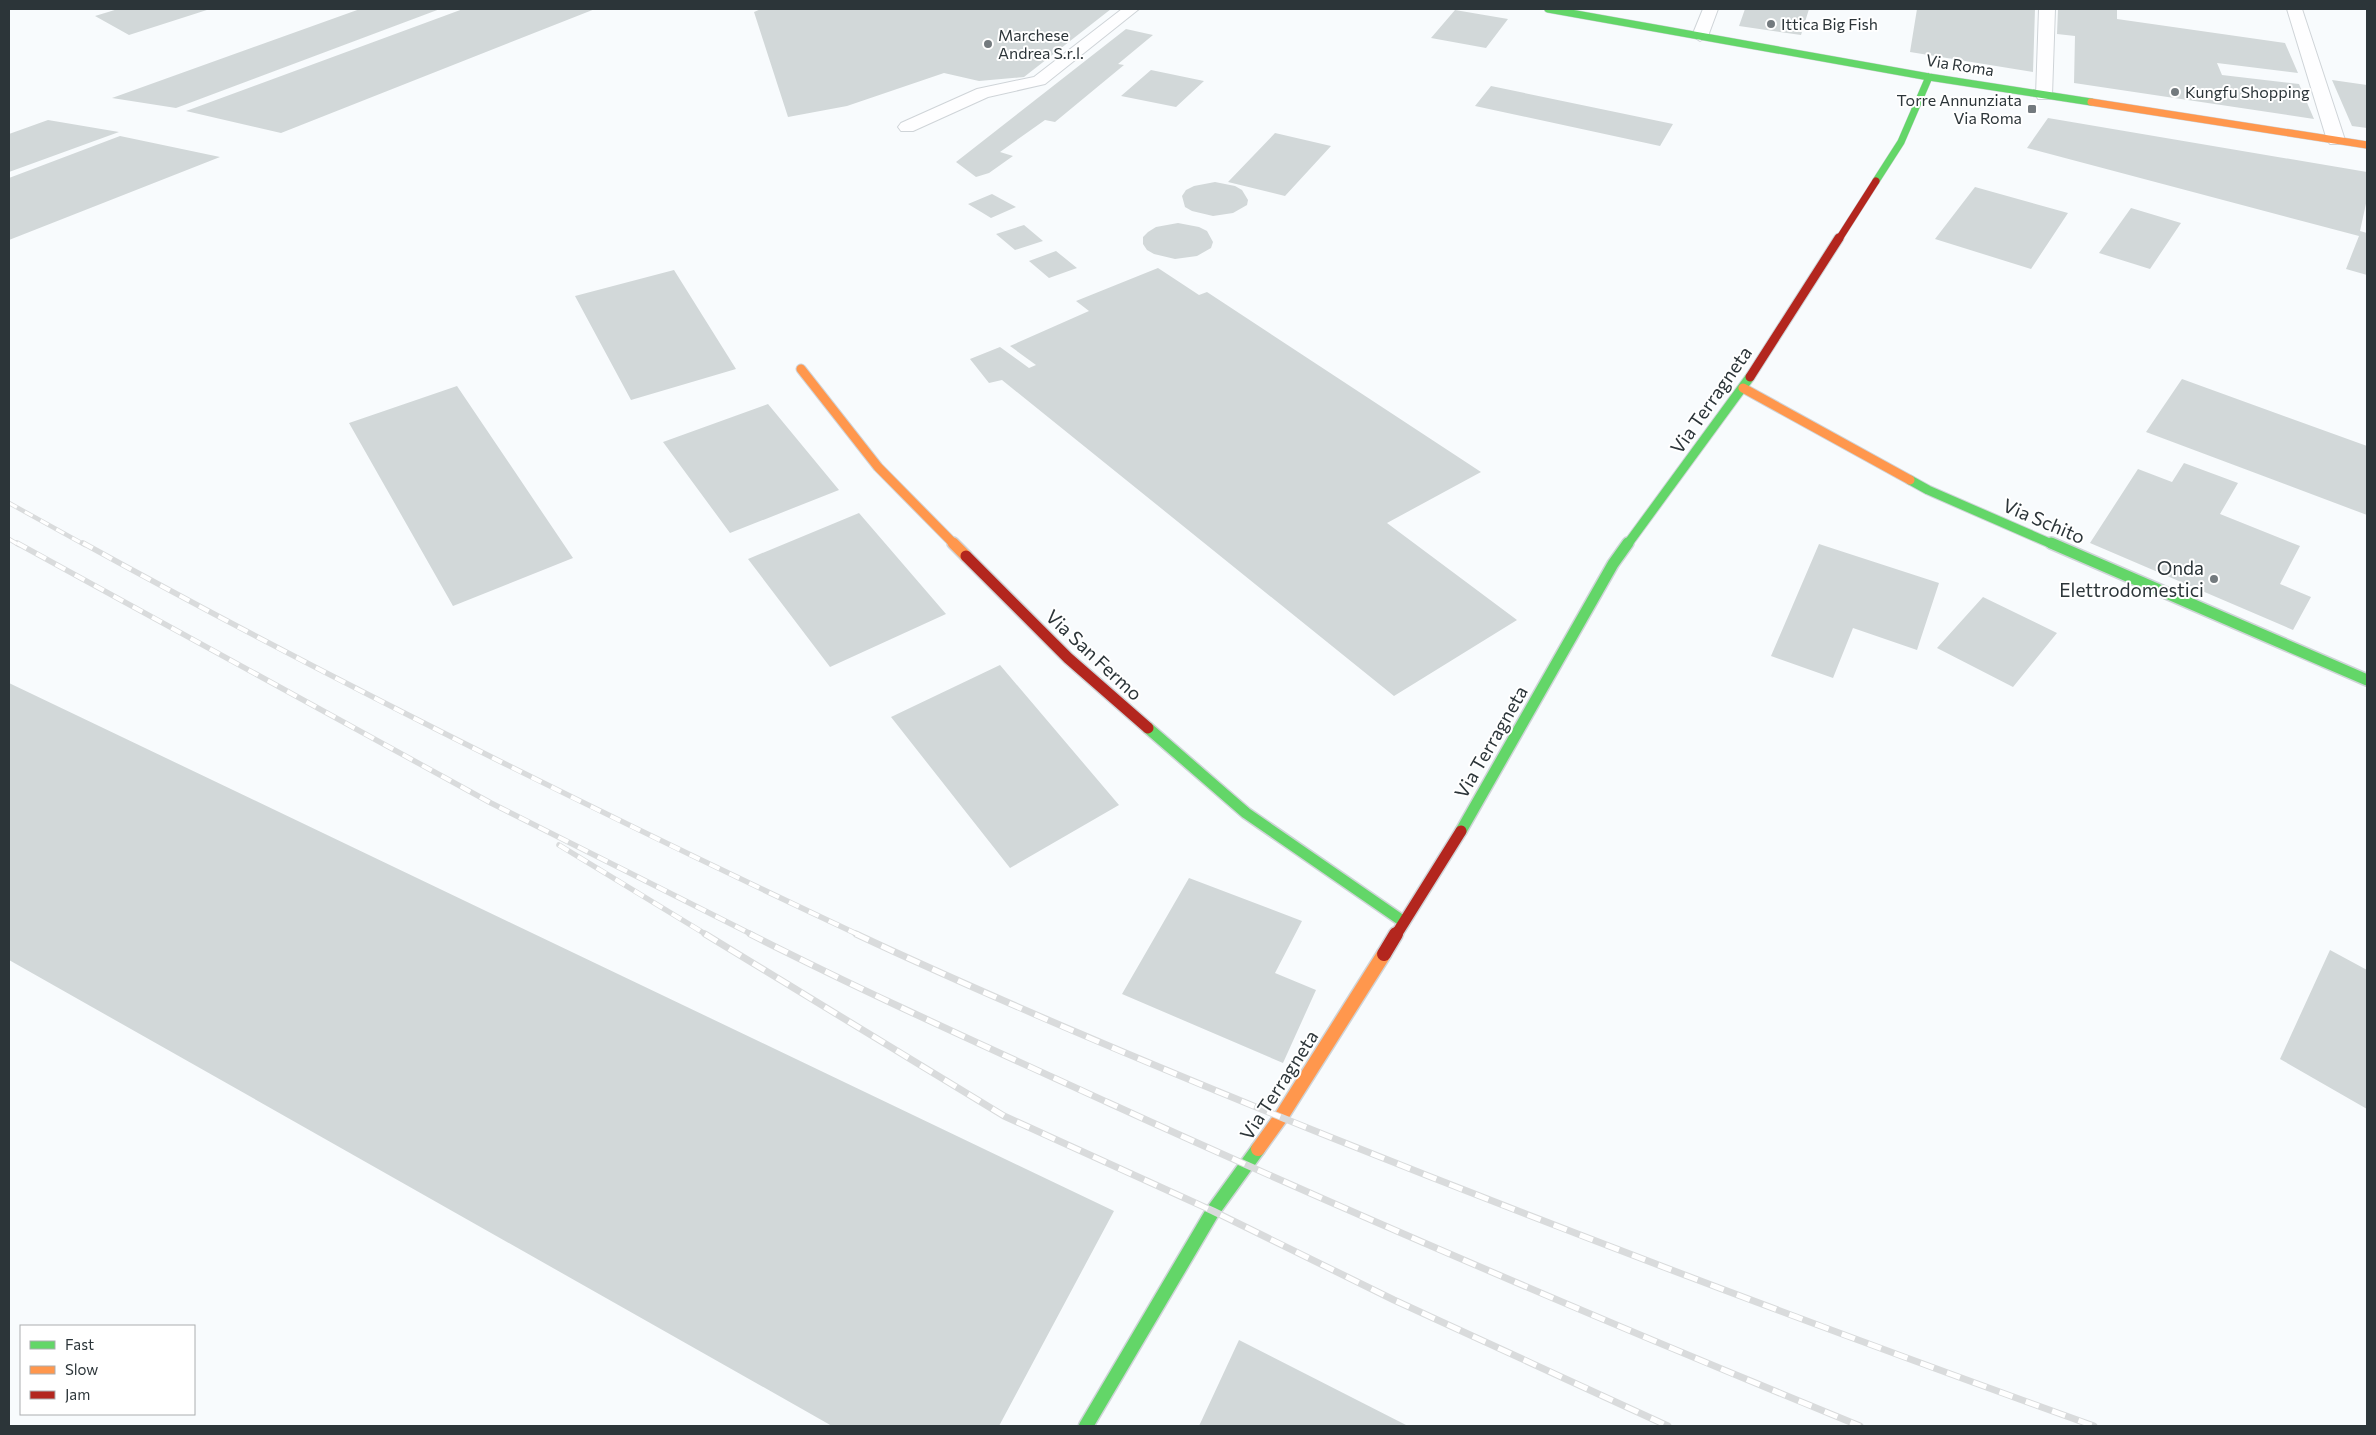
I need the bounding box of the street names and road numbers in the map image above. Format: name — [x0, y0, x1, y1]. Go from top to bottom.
street label: Via Roma — [1925, 50, 1995, 79]
street label: Via Terragneta — [1665, 342, 1756, 458]
street label: Via Schito — [2000, 493, 2089, 548]
street label: Via San Fermo — [1041, 604, 1147, 705]
street label: Via Terragneta — [1449, 681, 1532, 802]
street label: Via Terragneta — [1235, 1026, 1323, 1144]

